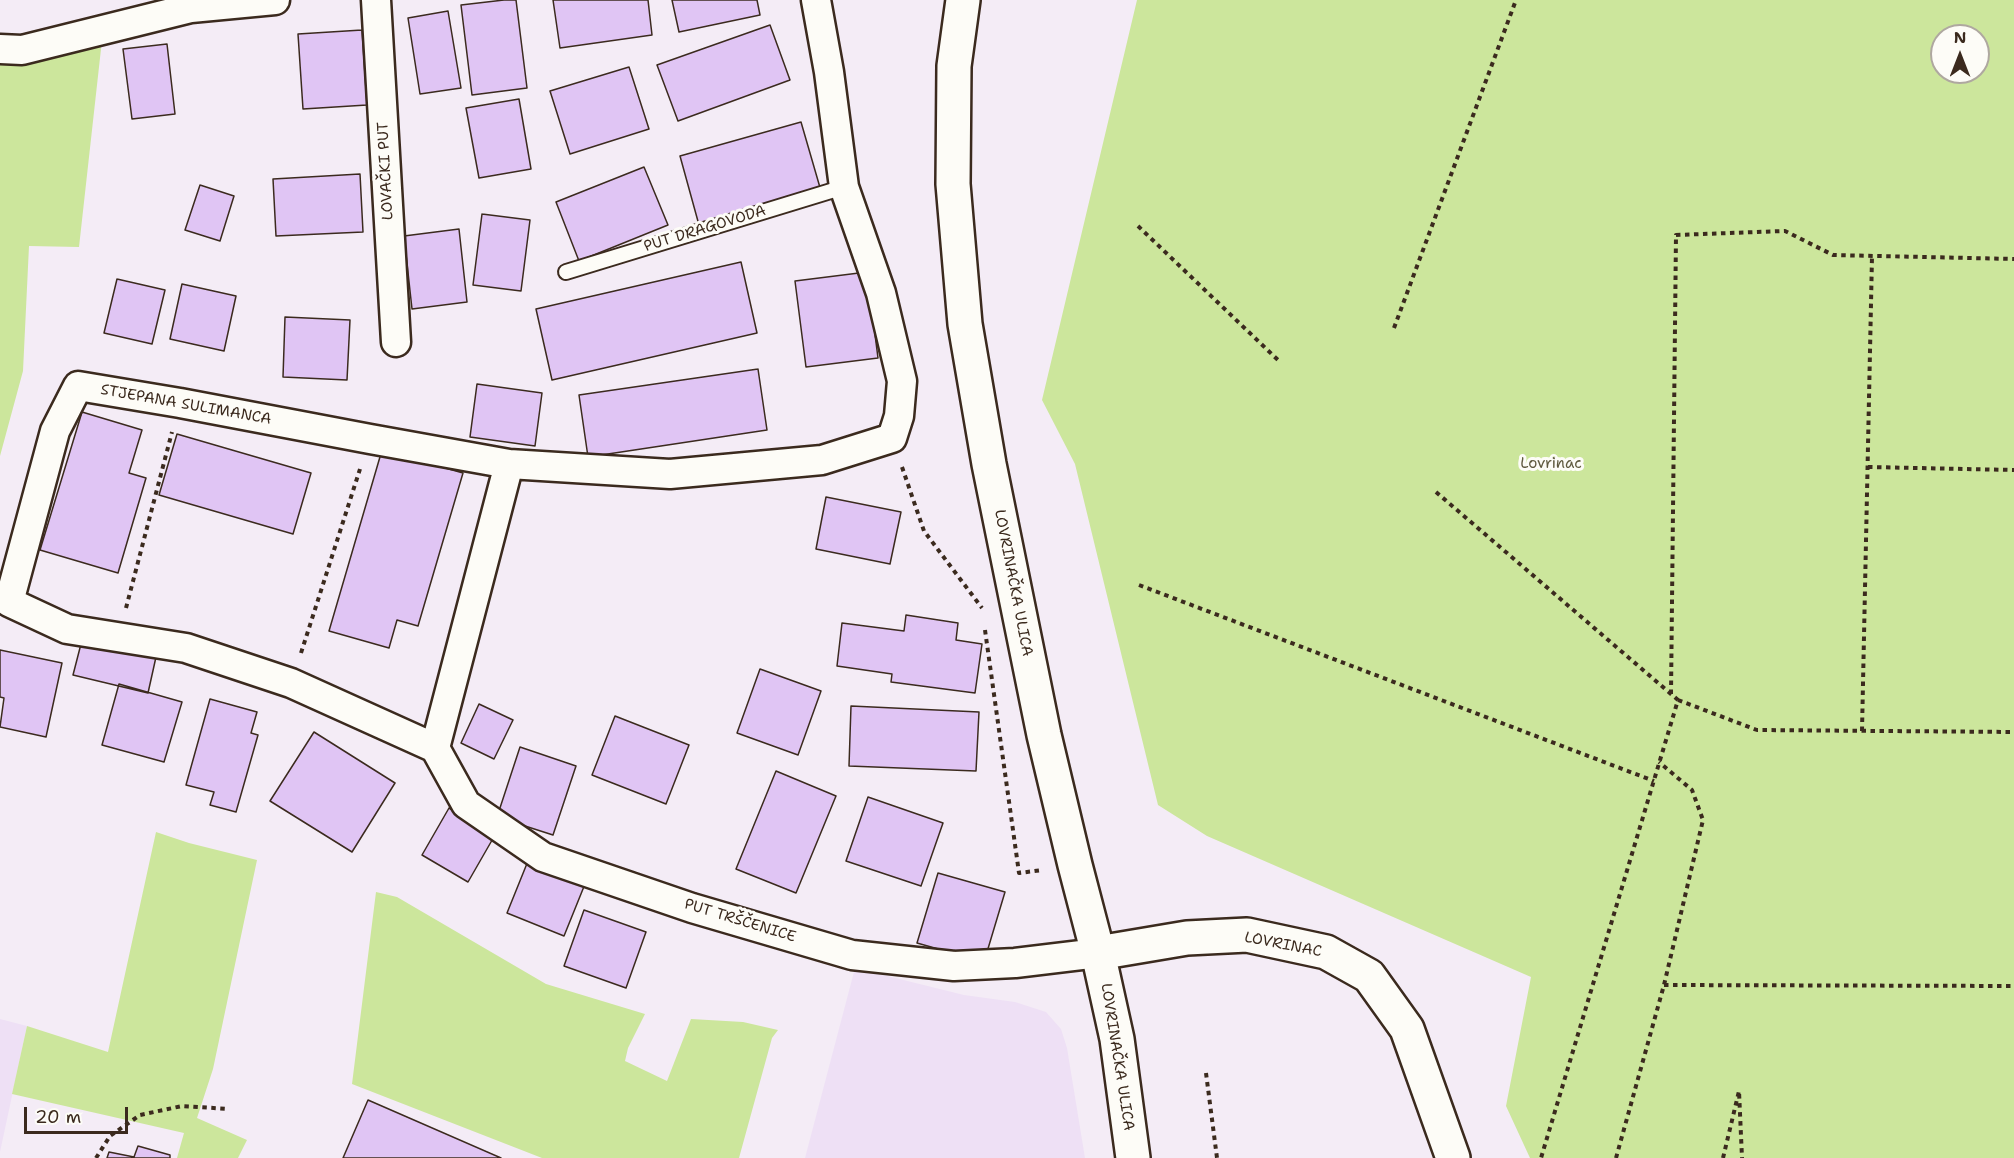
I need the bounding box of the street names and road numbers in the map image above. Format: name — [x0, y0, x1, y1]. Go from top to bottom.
street label: LOVAČKI PUT — [374, 121, 398, 221]
street label: PUT DRAGOVODA — [642, 202, 768, 256]
street label: STJEPANA SULIMANCA — [99, 381, 273, 429]
street label: LOVRINAČKA ULICA — [990, 508, 1036, 658]
street label: PUT TRŠČENICE — [682, 895, 798, 947]
street label: LOVRINAC — [1243, 929, 1323, 961]
street label: LOVRINAČKA ULICA — [1096, 982, 1138, 1132]

